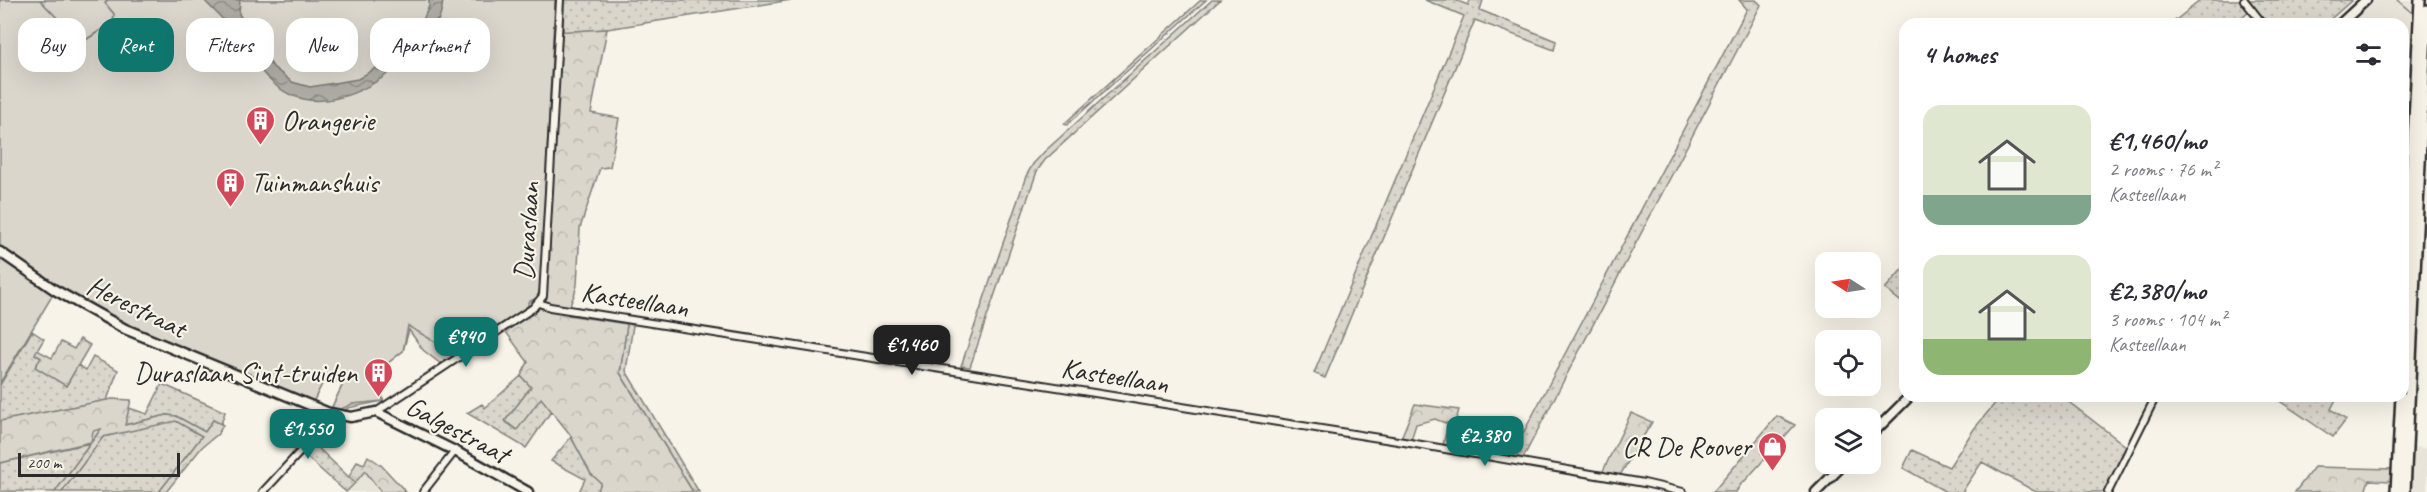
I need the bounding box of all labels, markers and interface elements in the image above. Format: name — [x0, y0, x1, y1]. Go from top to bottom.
chip: Buy — [18, 18, 86, 72]
chip: Rent — [98, 18, 174, 72]
chip: Filters — [186, 18, 274, 72]
chip: New — [286, 18, 358, 72]
chip: Apartment — [370, 18, 490, 72]
text: 4 homes — [1923, 38, 1996, 71]
icon: filters — [2352, 38, 2385, 71]
place label: Orangerie — [282, 103, 376, 138]
building icon: Orangerie — [245, 104, 277, 146]
text: €1,460/mo — [2109, 124, 2207, 157]
icon: home — [1971, 129, 2043, 201]
text: 2 rooms · 76 m² — [2109, 157, 2217, 182]
place label: Tuinmanshuis — [251, 165, 381, 200]
building icon: Tuinmanshuis — [214, 166, 246, 208]
street label: Duraslaan — [506, 179, 547, 281]
text: Kasteellaan — [2109, 182, 2186, 207]
north arrow — [1815, 252, 1881, 318]
map controls — [1815, 252, 1881, 474]
street label: Herestraat — [82, 268, 195, 347]
street label: Kasteellaan — [579, 274, 691, 325]
text: €2,380/mo — [2109, 274, 2206, 307]
icon: home — [1971, 279, 2043, 351]
text: 3 rooms · 104 m² — [2109, 307, 2226, 332]
pin: €940 — [430, 317, 502, 368]
text: €940 — [448, 324, 484, 349]
pin: €1,460 — [863, 325, 961, 376]
button: locate — [1815, 330, 1881, 396]
text: €1,460 — [887, 332, 937, 357]
text: Kasteellaan — [2109, 332, 2186, 357]
street label: Kasteellaan — [1059, 350, 1171, 401]
place label: Duraslaan Sint-truiden — [134, 355, 358, 390]
building icon: Duraslaan Sint-truiden — [362, 356, 394, 398]
street label: Galgestraat — [400, 388, 519, 473]
button: layers — [1815, 408, 1881, 474]
pin: €1,550 — [259, 409, 357, 460]
text: €1,550 — [284, 416, 332, 441]
pin: €2,380 — [1436, 416, 1534, 467]
text: €2,380 — [1461, 423, 1509, 448]
place label: CR De Roover — [1622, 429, 1753, 464]
shop icon: CR De Roover — [1756, 430, 1788, 472]
scale bar — [18, 450, 180, 478]
text: 200 m — [27, 453, 61, 473]

